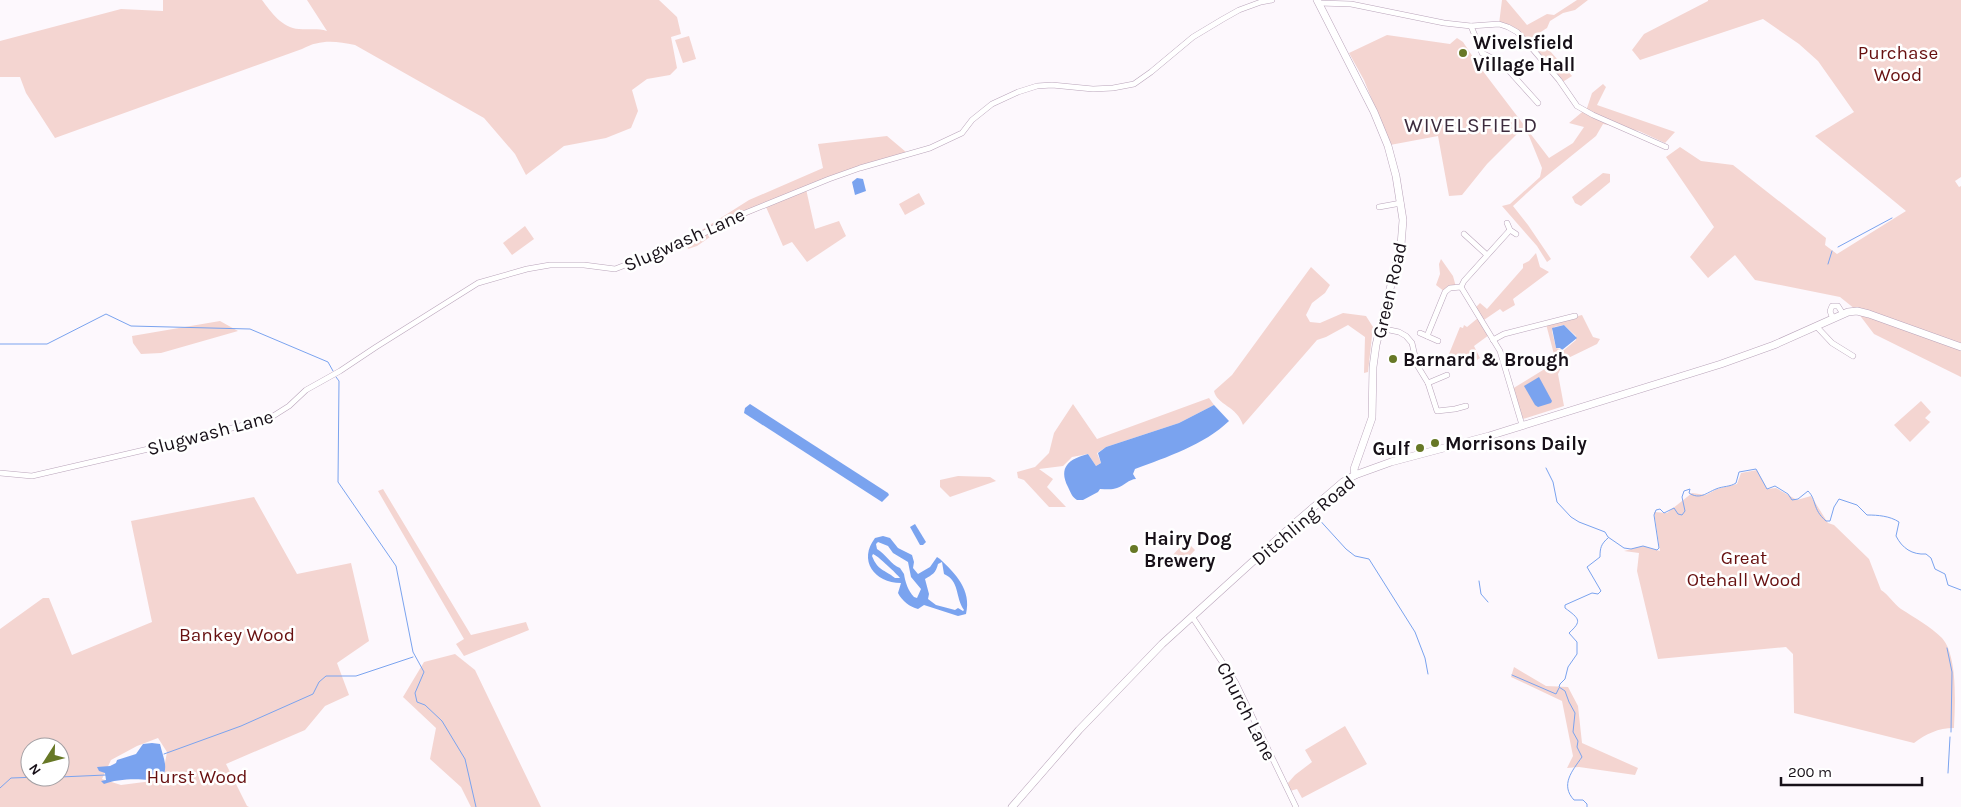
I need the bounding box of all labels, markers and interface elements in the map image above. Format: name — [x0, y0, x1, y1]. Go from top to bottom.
place label: Wivelsfield Village Hall — [1473, 32, 1575, 76]
park label: Purchase Wood — [1858, 42, 1938, 86]
marker: Wivelsfield Village Hall — [1457, 47, 1469, 59]
district label: WIVELSFIELD — [1404, 113, 1538, 137]
street label: Slugwash Lane — [621, 203, 748, 276]
street label: Green Road — [1368, 240, 1412, 341]
place label: Barnard & Brough — [1403, 349, 1569, 371]
marker: Barnard & Brough — [1387, 353, 1399, 365]
street label: Slugwash Lane — [145, 406, 276, 460]
place label: Morrisons Daily — [1445, 433, 1587, 455]
marker: Morrisons Daily — [1429, 437, 1441, 449]
place label: Gulf — [1372, 438, 1411, 460]
marker: Gulf — [1414, 442, 1426, 454]
street label: Ditchling Road — [1248, 471, 1360, 570]
place label: Hairy Dog Brewery — [1144, 528, 1231, 572]
marker: Hairy Dog Brewery — [1128, 543, 1140, 555]
park label: Great Otehall Wood — [1687, 547, 1801, 591]
park label: Bankey Wood — [179, 624, 295, 646]
street label: Church Lane — [1212, 658, 1280, 764]
north arrow — [20, 737, 70, 787]
scale bar — [1781, 754, 1922, 786]
text: N — [25, 760, 45, 778]
text: 200 m — [1788, 763, 1832, 781]
park label: Hurst Wood — [146, 766, 248, 788]

